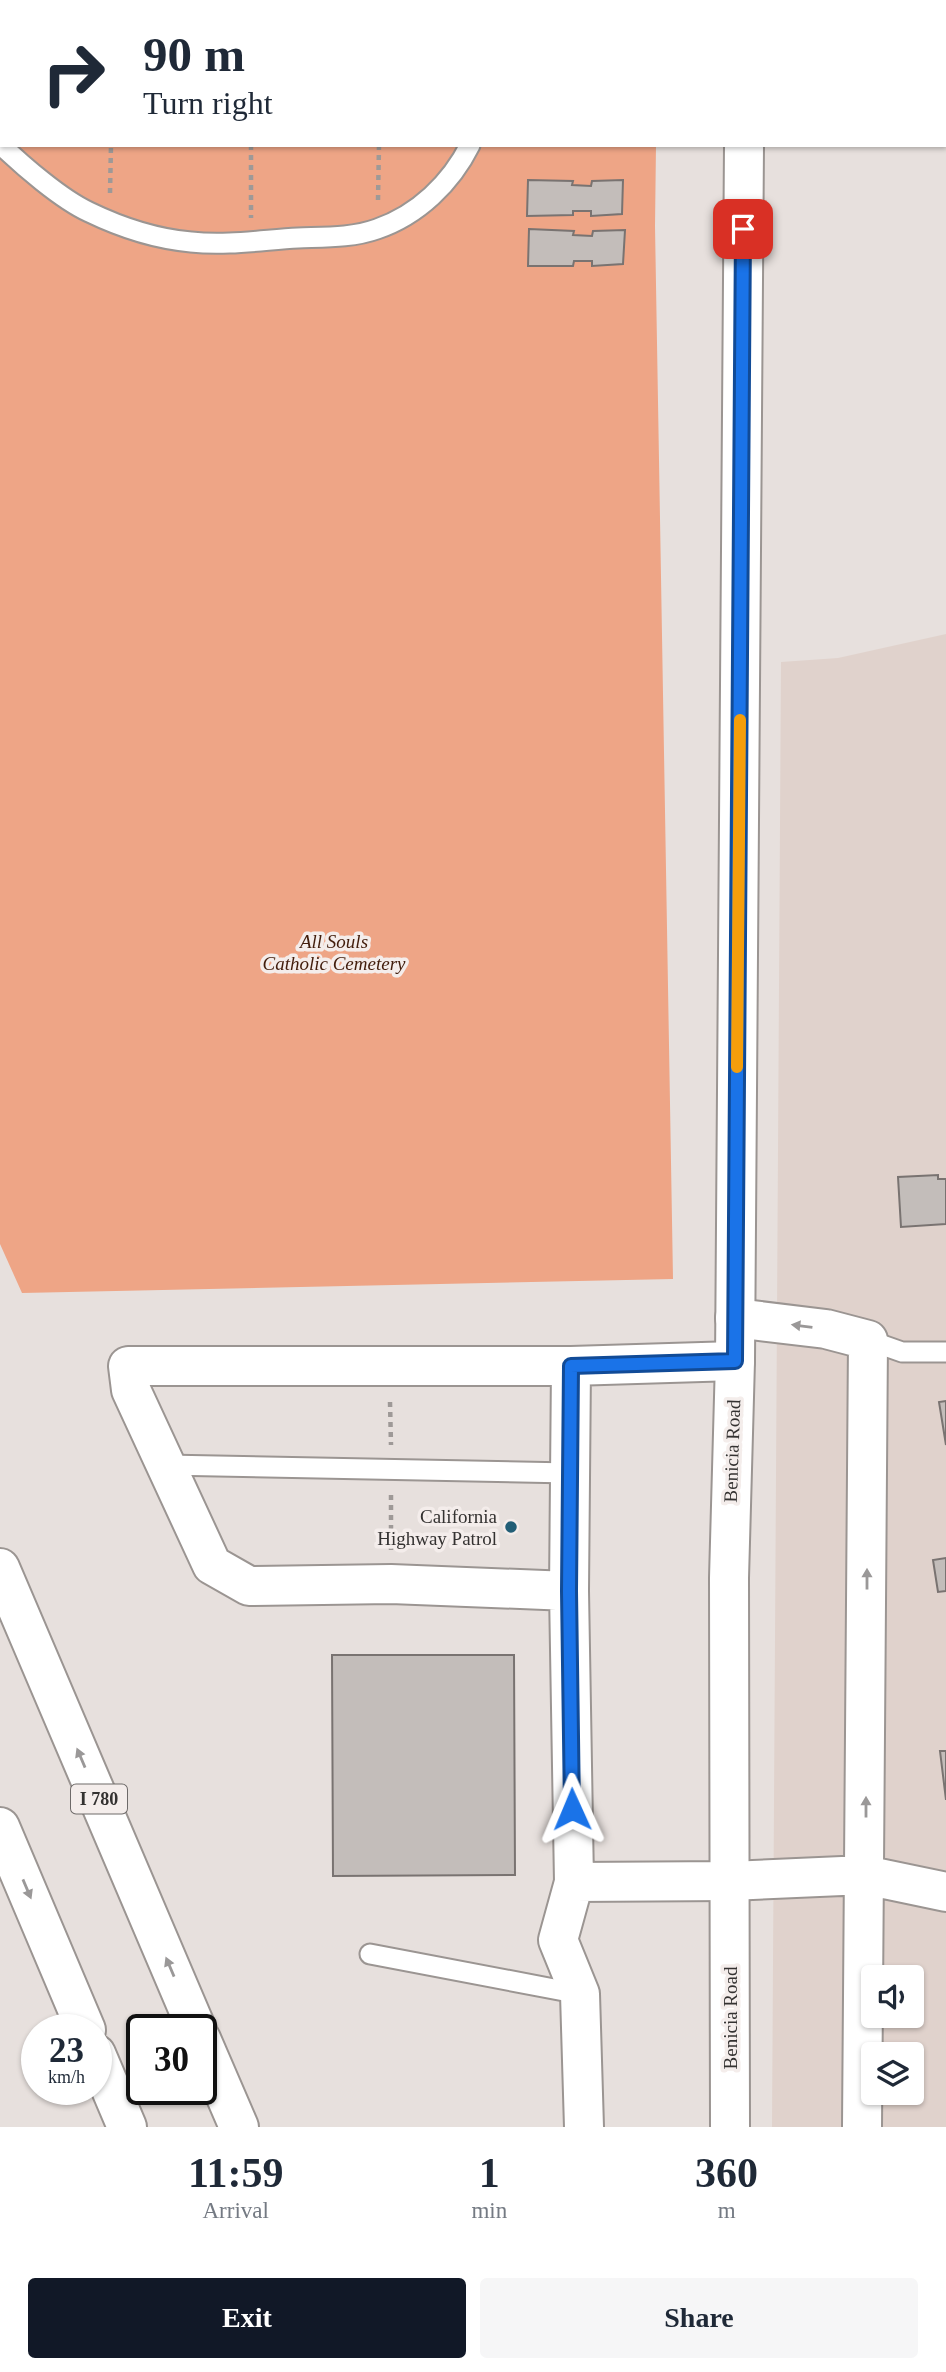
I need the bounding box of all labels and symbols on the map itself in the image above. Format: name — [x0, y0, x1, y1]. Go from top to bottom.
pin — [713, 199, 773, 259]
park label: All Souls Catholic Cemetery — [263, 931, 406, 974]
one-way arrow — [791, 1321, 813, 1332]
street label: Benicia Road — [720, 1399, 744, 1503]
place label: California Highway Patrol — [377, 1506, 498, 1549]
marker: California Highway Patrol — [503, 1519, 519, 1535]
one-way arrow — [861, 1568, 873, 1590]
one-way arrow — [75, 1748, 87, 1768]
position arrow — [535, 1772, 609, 1846]
road number: I 780 — [71, 1784, 127, 1814]
one-way arrow — [860, 1796, 872, 1818]
one-way arrow — [21, 1879, 32, 1900]
one-way arrow — [165, 1957, 176, 1978]
street label: Benicia Road — [720, 1966, 741, 2069]
speed limit sign: 30 — [126, 2014, 217, 2105]

